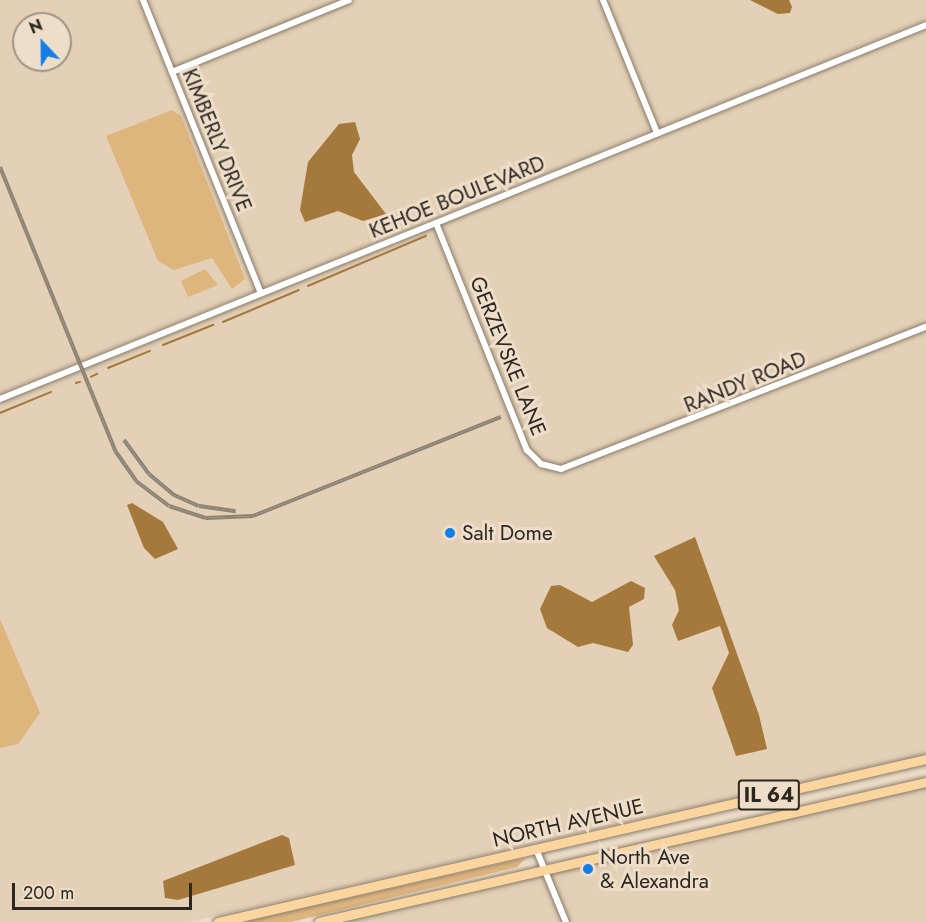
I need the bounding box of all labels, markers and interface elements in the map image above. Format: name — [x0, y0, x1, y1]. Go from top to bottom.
north arrow — [12, 12, 72, 72]
text: N — [26, 14, 46, 40]
street label: KIMBERLY DRIVE — [177, 65, 257, 215]
street label: KEHOE BOULEVARD — [366, 150, 548, 244]
street label: GERZEVSKE LANE — [465, 273, 551, 439]
street label: RANDY ROAD — [680, 346, 810, 418]
place label: Salt Dome — [462, 520, 553, 546]
marker: Salt Dome — [443, 526, 457, 540]
road number: IL 64 — [738, 778, 800, 812]
street label: NORTH AVENUE — [490, 793, 646, 853]
place label: North Ave & Alexandra — [600, 844, 709, 894]
marker: North Ave & Alexandra — [581, 862, 595, 876]
scale bar — [15, 871, 195, 909]
text: 200 m — [23, 880, 74, 906]

